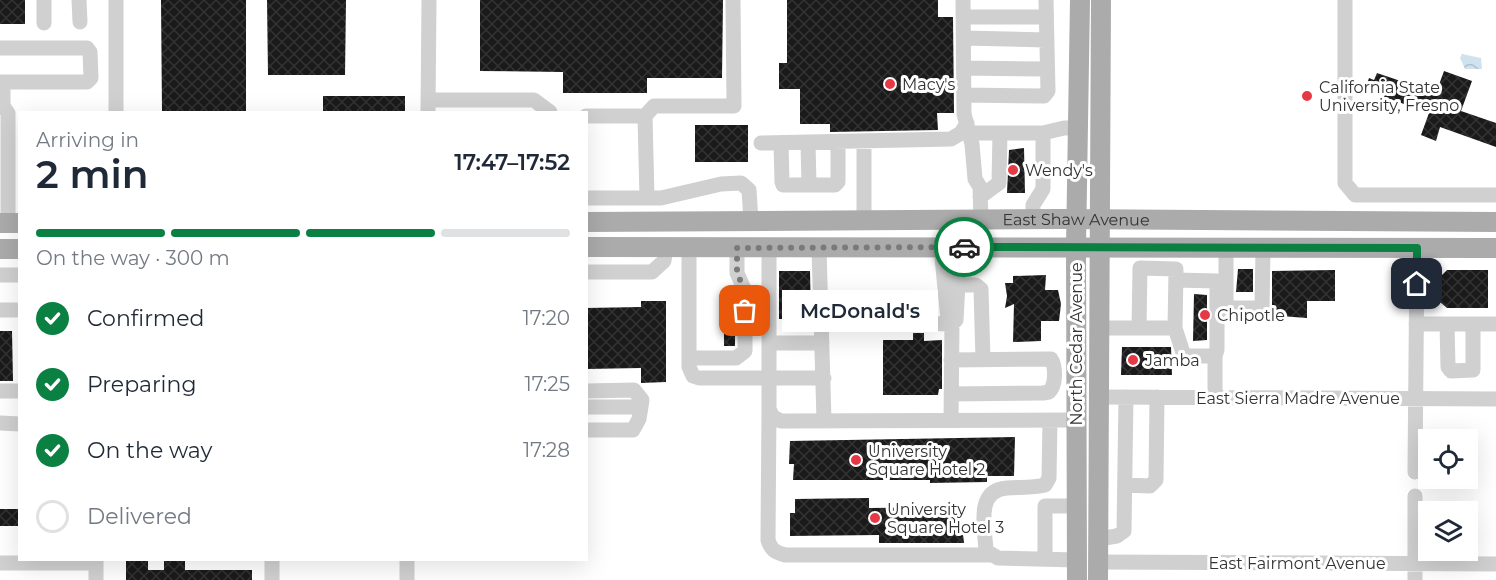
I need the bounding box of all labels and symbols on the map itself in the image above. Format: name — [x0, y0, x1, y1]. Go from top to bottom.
place label: Macy's — [902, 75, 956, 94]
marker: Macy's — [883, 77, 897, 91]
place label: California State University, Fresno — [1319, 78, 1459, 115]
marker: California State University, Fresno — [1300, 89, 1314, 103]
place label: Wendy's — [1025, 161, 1093, 180]
marker: Wendy's — [1006, 163, 1020, 177]
street label: East Shaw Avenue — [1002, 209, 1150, 229]
courier — [934, 217, 994, 277]
pin — [1391, 258, 1442, 309]
street label: North Cedar Avenue — [1067, 262, 1086, 426]
pin — [719, 285, 770, 336]
callout: McDonald's — [781, 290, 937, 332]
place label: Chipotle — [1217, 306, 1285, 325]
marker: Chipotle — [1198, 308, 1212, 322]
place label: Jamba — [1144, 351, 1200, 370]
marker: Jamba — [1126, 353, 1140, 367]
street label: East Sierra Madre Avenue — [1196, 389, 1400, 408]
place label: University Square Hotel 2 — [868, 442, 985, 479]
marker: University Square Hotel 2 — [849, 453, 863, 467]
place label: University Square Hotel 3 — [887, 500, 1004, 537]
marker: University Square Hotel 3 — [868, 511, 882, 525]
street label: East Fairmont Avenue — [1208, 554, 1386, 573]

